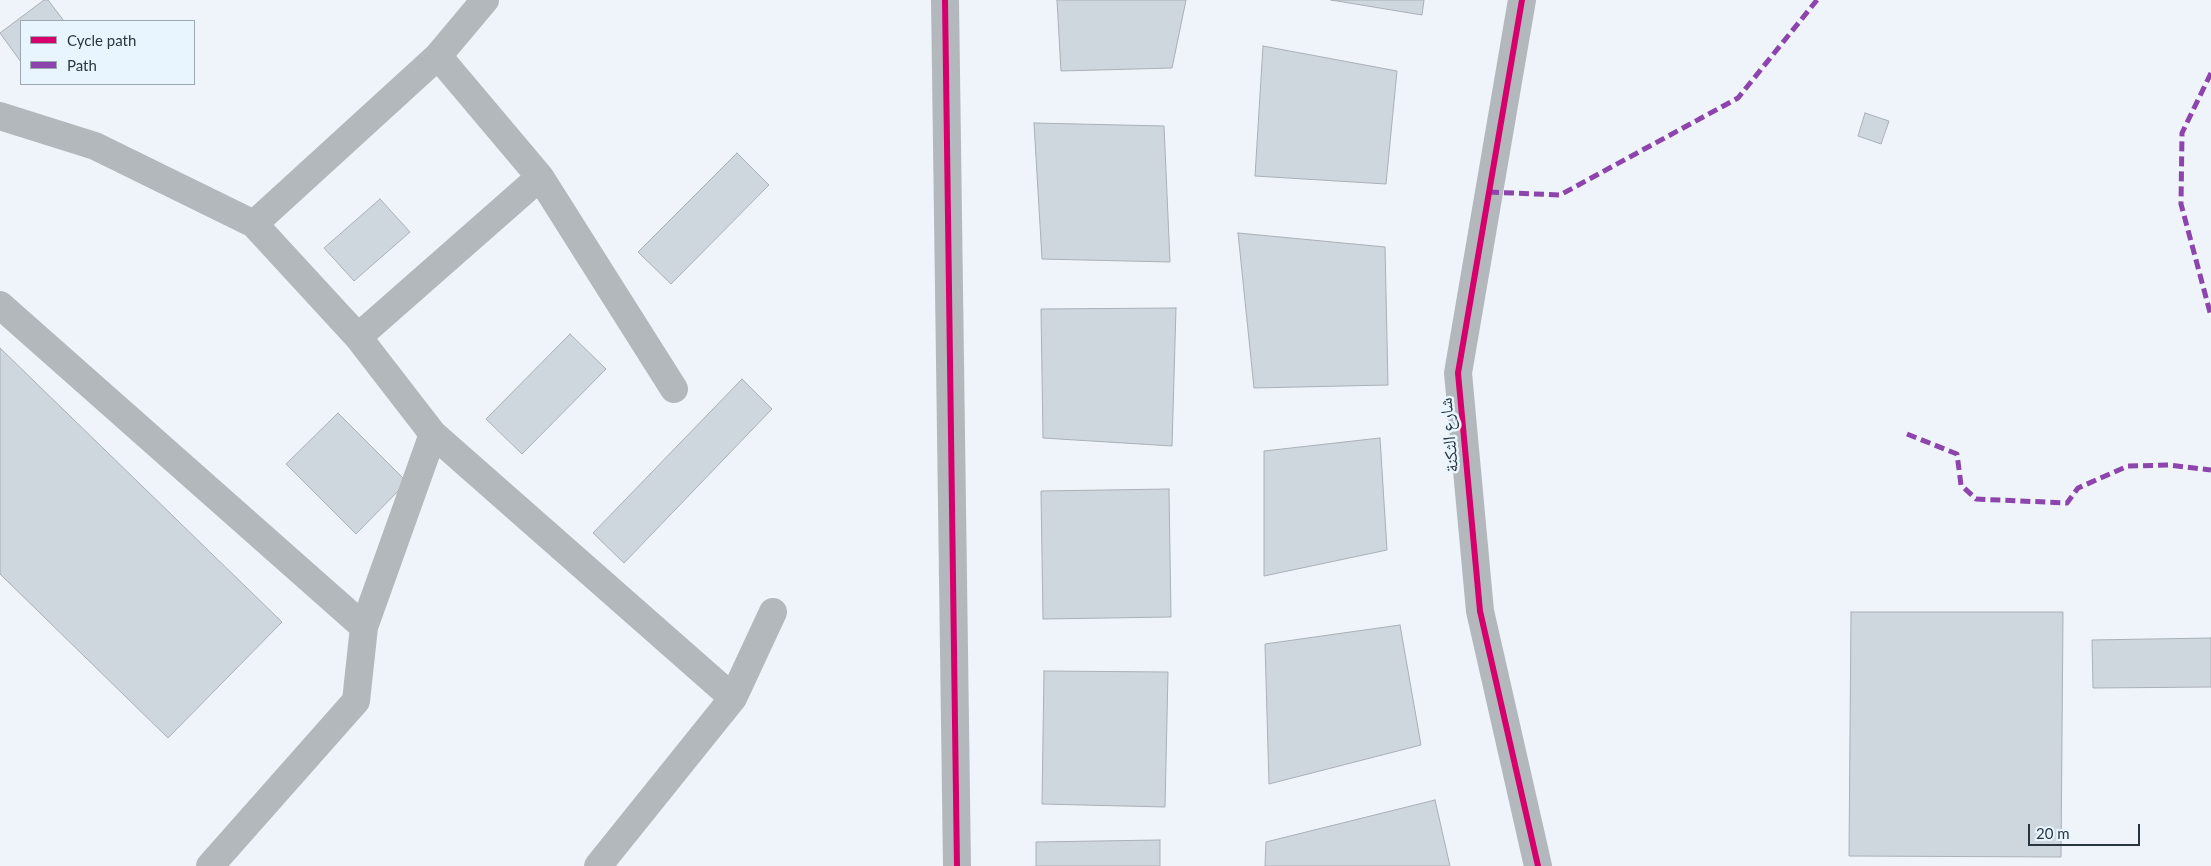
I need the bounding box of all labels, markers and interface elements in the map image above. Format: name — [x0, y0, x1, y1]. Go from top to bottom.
legend — [20, 20, 195, 85]
text: Cycle path — [67, 31, 136, 49]
text: Path — [67, 56, 97, 74]
street label: شارع الثكنة — [1435, 397, 1463, 473]
scale bar — [2031, 814, 2144, 846]
text: 20 m — [2036, 824, 2070, 842]

